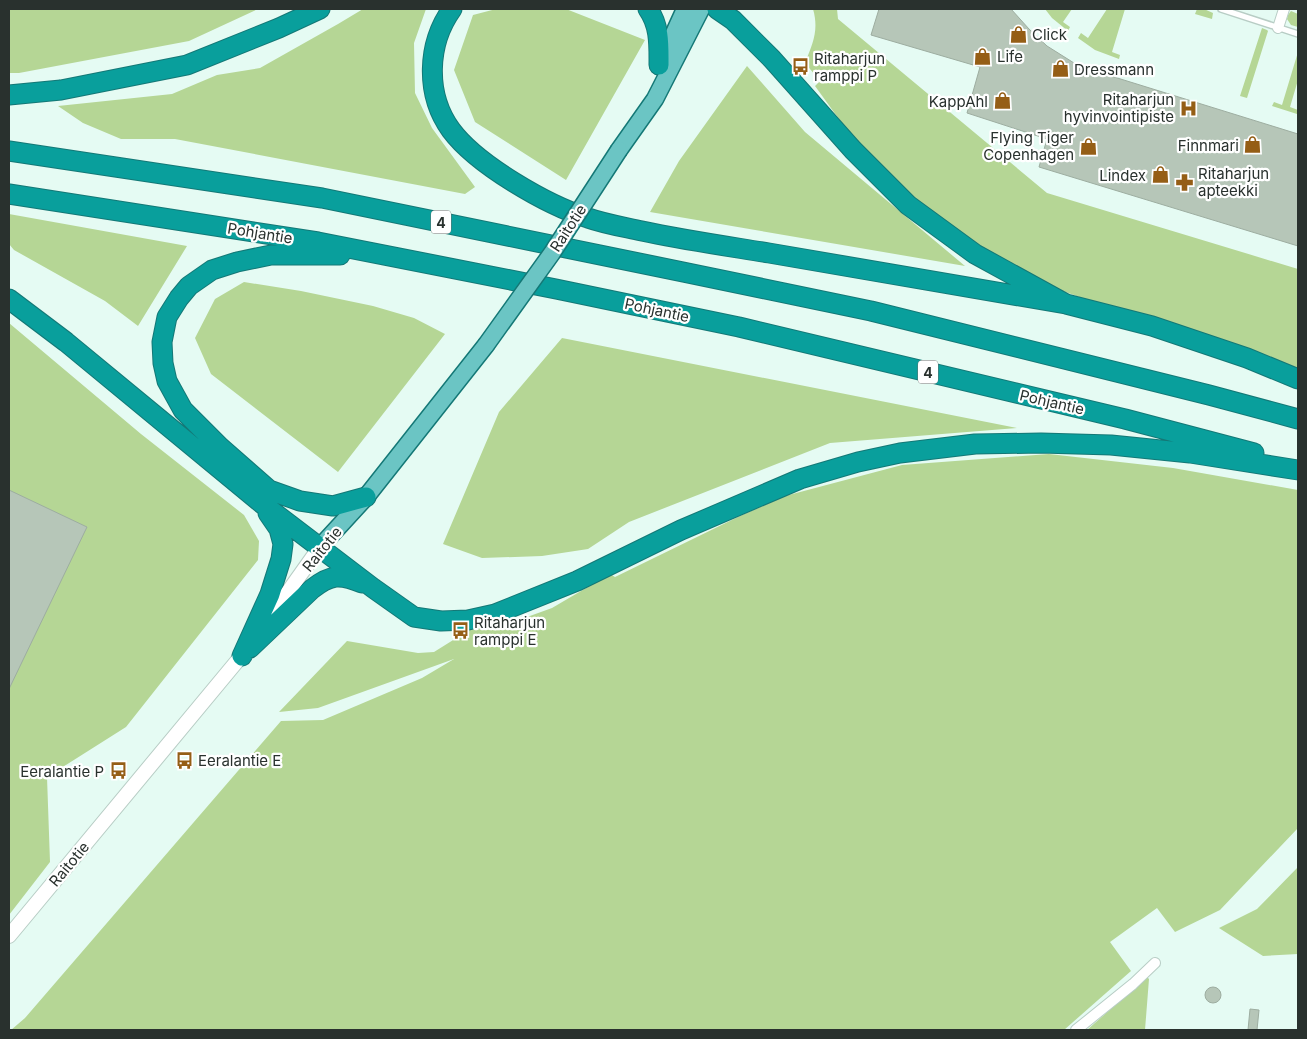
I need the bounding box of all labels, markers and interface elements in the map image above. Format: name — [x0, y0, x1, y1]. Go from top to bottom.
shop icon: Click — [1008, 24, 1028, 44]
place label: Click — [1032, 25, 1068, 44]
shop icon: Life — [973, 46, 993, 66]
place label: Life — [997, 47, 1023, 66]
place label: Ritaharjun ramppi P — [814, 49, 885, 85]
bus stop icon: Ritaharjun ramppi P — [790, 57, 810, 77]
shop icon: Dressmann — [1050, 59, 1070, 79]
place label: Dressmann — [1074, 60, 1154, 79]
place label: Ritaharjun hyvinvointipiste — [1064, 90, 1174, 126]
shop icon: KappAhl — [992, 91, 1012, 111]
place label: KappAhl — [929, 92, 988, 111]
hospital icon: Ritaharjun hyvinvointipiste — [1178, 98, 1198, 118]
place label: Flying Tiger Copenhagen — [983, 128, 1074, 164]
shop icon: Finnmari — [1243, 135, 1263, 155]
shop icon: Flying Tiger Copenhagen — [1078, 136, 1098, 156]
place label: Finnmari — [1178, 136, 1239, 155]
place label: Ritaharjun apteekki — [1198, 164, 1269, 200]
shop icon: Lindex — [1150, 165, 1170, 185]
place label: Lindex — [1099, 166, 1146, 185]
pharmacy icon: Ritaharjun apteekki — [1174, 172, 1194, 192]
street label: Raitotie — [546, 201, 590, 255]
road number: 4 — [431, 210, 451, 233]
street label: Pohjantie — [226, 218, 294, 248]
street label: Pohjantie — [623, 294, 691, 326]
road number: 4 — [918, 361, 938, 384]
street label: Pohjantie — [1018, 385, 1086, 419]
street label: Raitotie — [298, 523, 346, 575]
place label: Ritaharjun ramppi E — [474, 613, 545, 649]
bus stop icon: Ritaharjun ramppi E — [450, 621, 470, 641]
bus stop icon: Eeralantie E — [174, 750, 194, 770]
place label: Eeralantie E — [198, 751, 281, 770]
bus stop icon: Eeralantie P — [108, 761, 128, 781]
place label: Eeralantie P — [20, 762, 104, 781]
street label: Raitotie — [45, 838, 93, 890]

